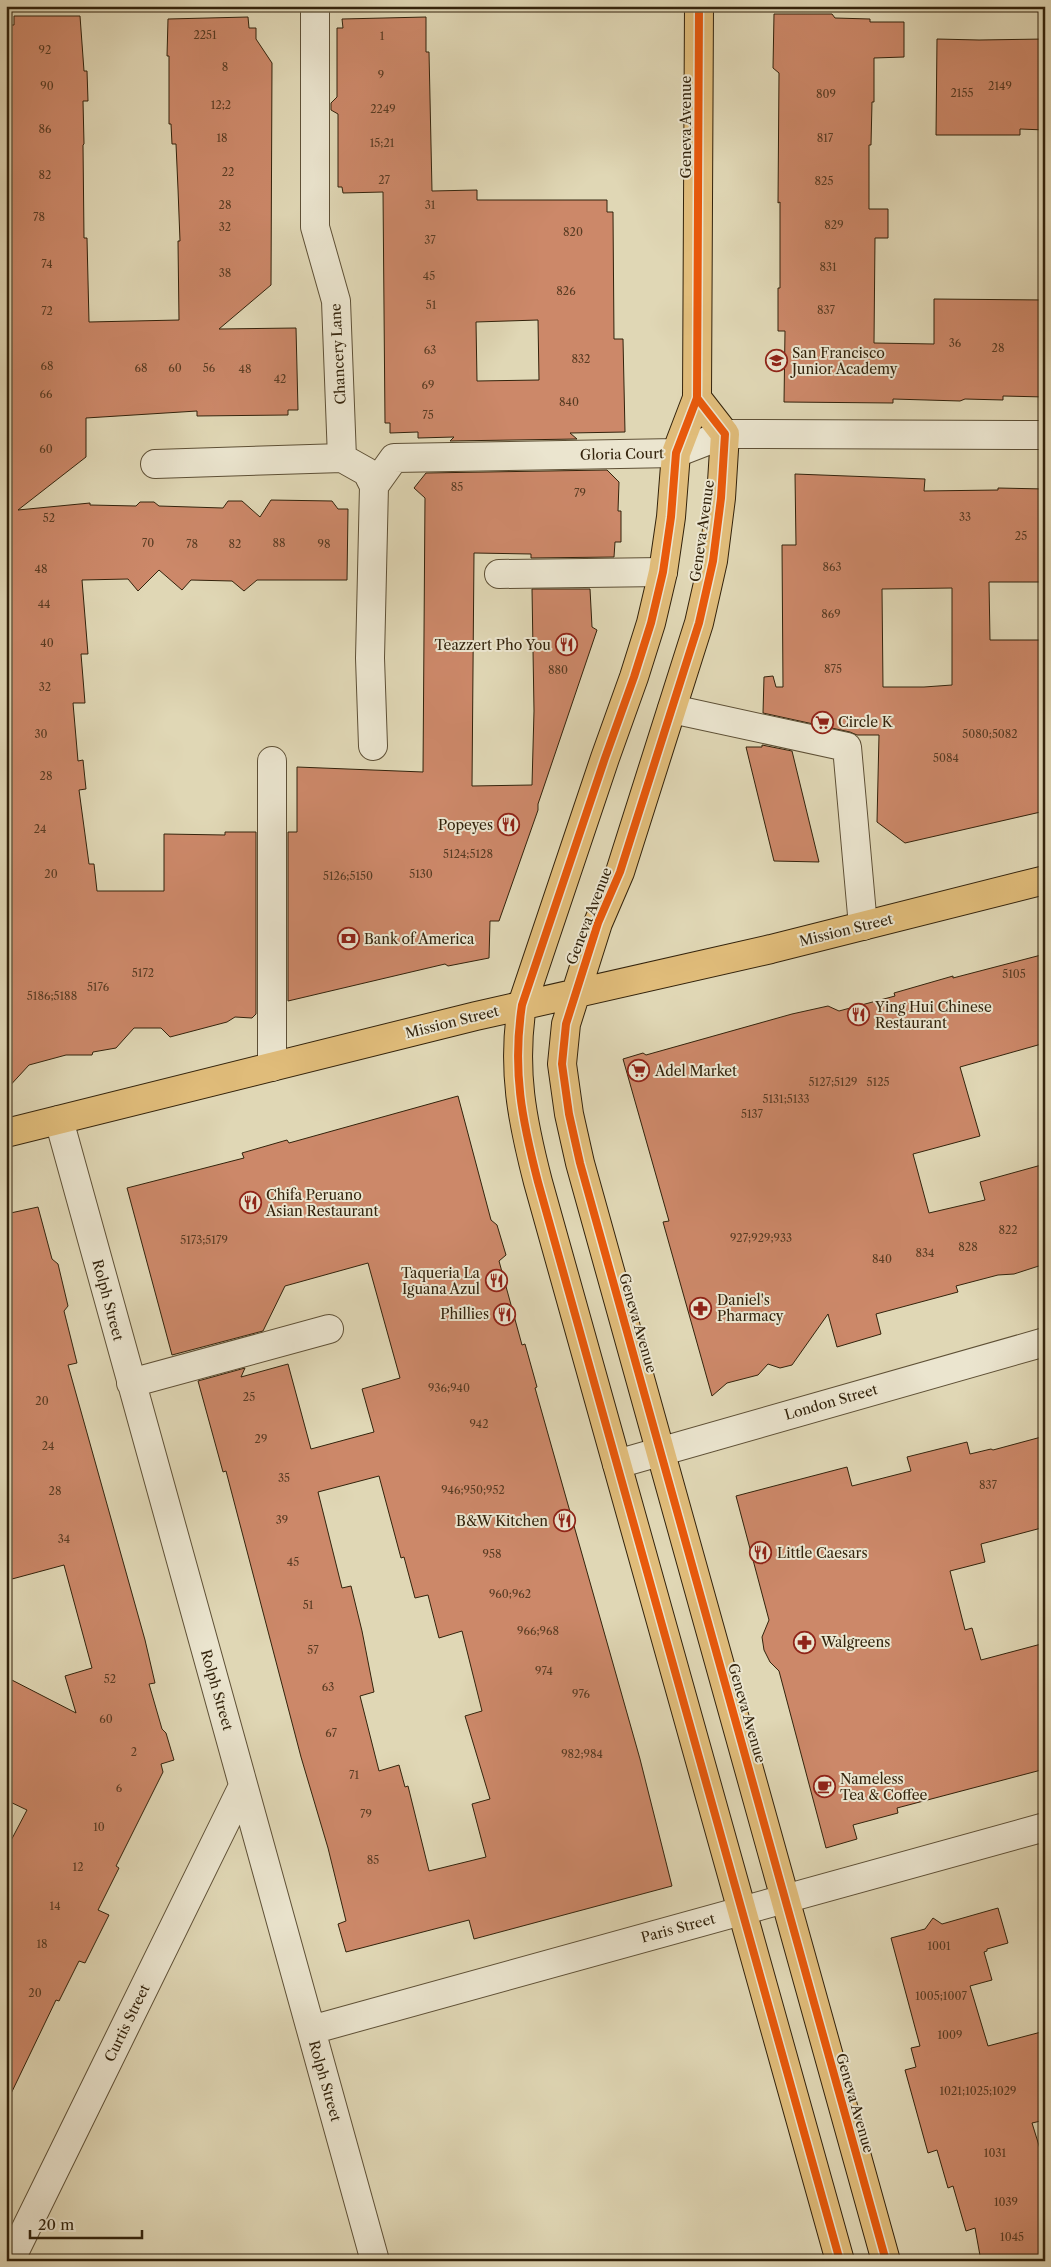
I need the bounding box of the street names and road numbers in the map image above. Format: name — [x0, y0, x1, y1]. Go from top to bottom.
street label: Geneva Avenue — [677, 75, 695, 178]
street label: Chancery Lane — [326, 303, 350, 405]
street label: Gloria Court — [580, 444, 664, 464]
street label: Geneva Avenue — [686, 479, 718, 583]
street label: Geneva Avenue — [562, 865, 616, 967]
street label: Mission Street — [797, 910, 895, 950]
street label: Mission Street — [403, 1002, 501, 1042]
street label: Rolph Street — [88, 1257, 128, 1343]
street label: Geneva Avenue — [615, 1271, 661, 1375]
street label: London Street — [782, 1380, 880, 1424]
street label: Rolph Street — [197, 1647, 237, 1733]
street label: Geneva Avenue — [724, 1661, 770, 1765]
street label: Paris Street — [639, 1909, 717, 1947]
street label: Curtis Street — [100, 1981, 154, 2065]
street label: Rolph Street — [305, 2038, 345, 2124]
street label: Geneva Avenue — [832, 2051, 878, 2155]

